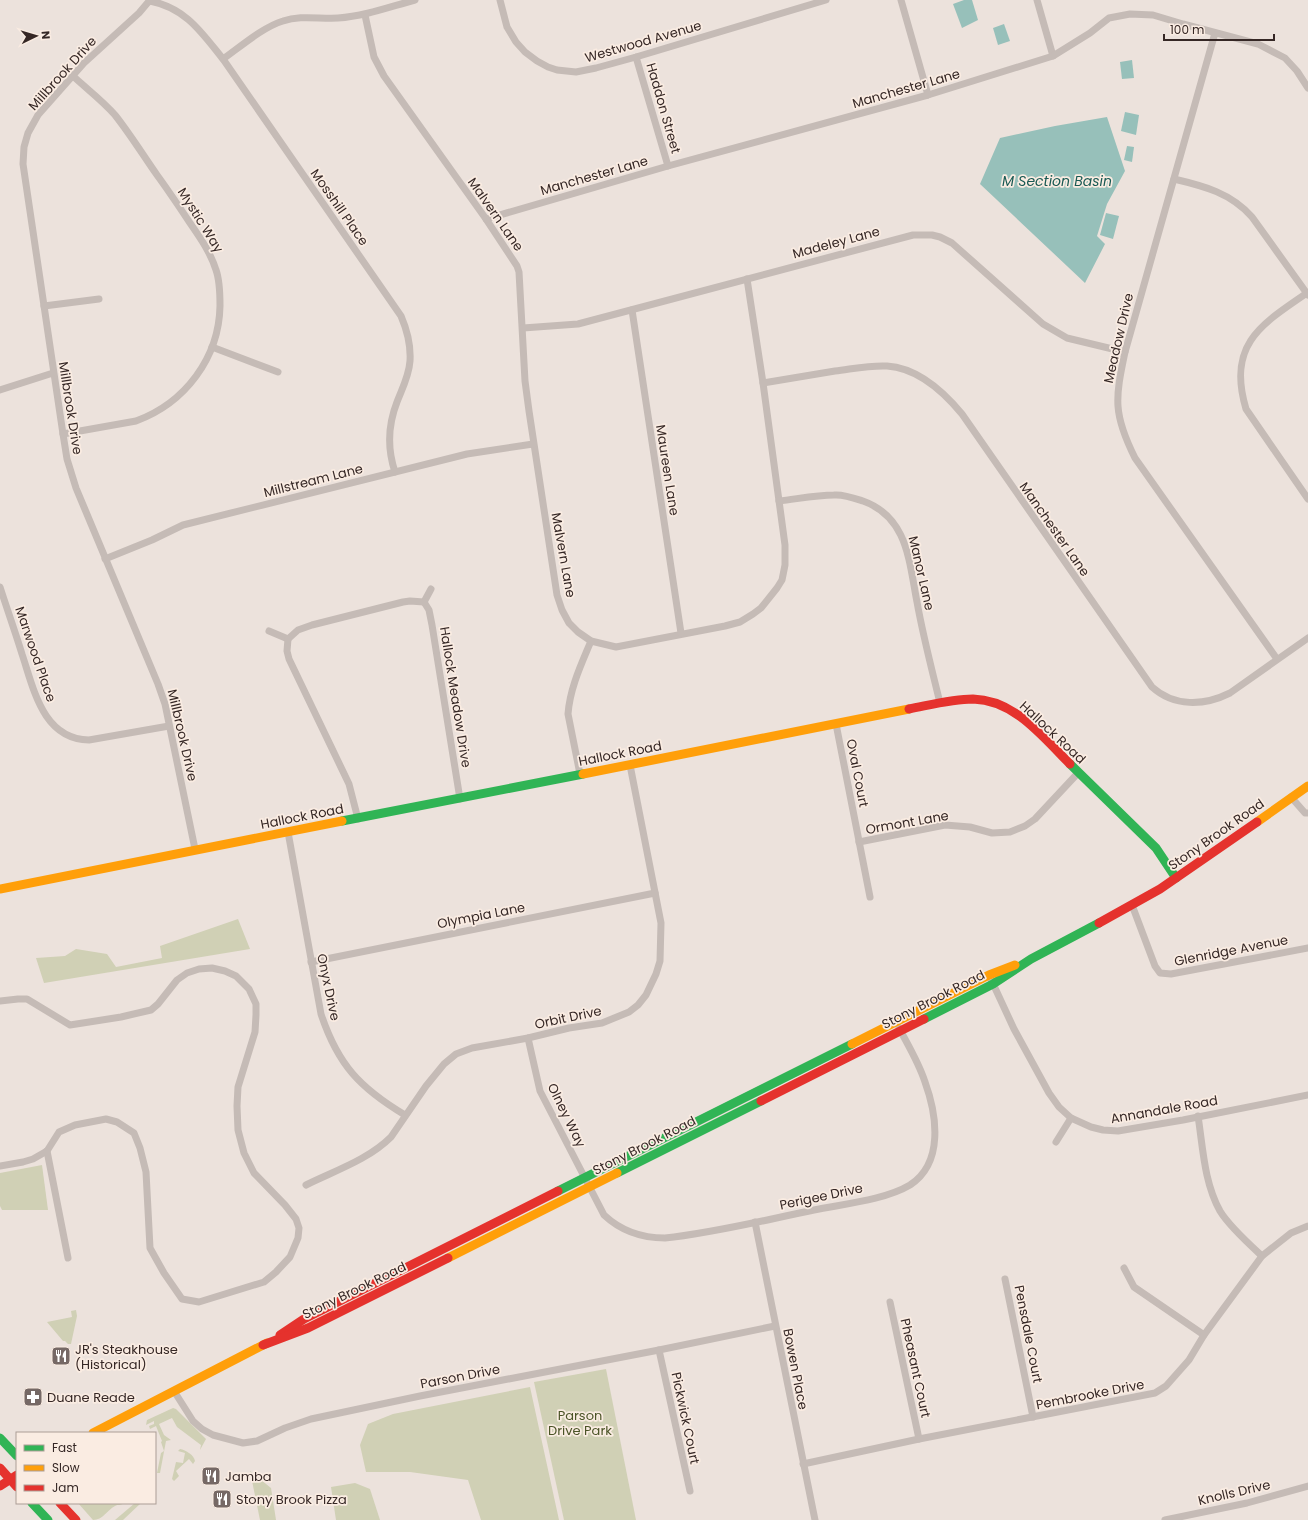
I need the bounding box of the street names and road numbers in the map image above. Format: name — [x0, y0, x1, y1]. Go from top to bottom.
street label: Westwood Avenue — [583, 16, 704, 67]
street label: Millbrook Drive — [24, 32, 101, 115]
street label: Haddon Street — [641, 61, 686, 156]
street label: Manchester Lane — [850, 64, 962, 113]
street label: Manchester Lane — [538, 151, 650, 200]
street label: Mosshill Place — [306, 165, 373, 250]
street label: Malvern Lane — [463, 174, 528, 255]
street label: Mystic Way — [173, 184, 228, 257]
street label: Madeley Lane — [790, 222, 882, 263]
street label: Meadow Drive — [1099, 291, 1138, 385]
street label: Millbrook Drive — [54, 360, 87, 456]
street label: Maureen Lane — [651, 423, 684, 517]
street label: Millstream Lane — [262, 459, 365, 502]
street label: Manchester Lane — [1015, 478, 1094, 580]
street label: Malvern Lane — [547, 511, 580, 599]
street label: Manor Lane — [904, 534, 939, 612]
street label: Marwood Place — [10, 604, 61, 704]
street label: Hallock Meadow Drive — [435, 625, 476, 769]
street label: Millbrook Drive — [163, 687, 202, 783]
street label: Hallock Road — [1015, 697, 1090, 768]
street label: Hallock Road — [577, 736, 663, 771]
street label: Oval Court — [842, 737, 873, 809]
street label: Stony Brook Road — [1164, 794, 1268, 875]
street label: Hallock Road — [259, 799, 345, 834]
street label: Ormont Lane — [864, 806, 950, 839]
street label: Olympia Lane — [436, 898, 527, 933]
street label: Glenridge Avenue — [1173, 930, 1290, 971]
street label: Onyx Drive — [312, 952, 345, 1022]
street label: Stony Brook Road — [878, 965, 988, 1034]
street label: Orbit Drive — [533, 1001, 603, 1034]
street label: Olney Way — [543, 1080, 591, 1151]
street label: Annandale Road — [1109, 1091, 1219, 1128]
street label: Stony Brook Road — [589, 1111, 699, 1180]
street label: Perigee Drive — [778, 1178, 864, 1215]
street label: Stony Brook Road — [299, 1257, 409, 1324]
street label: Pensdale Court — [1010, 1284, 1047, 1385]
street label: Pheasant Court — [896, 1317, 935, 1420]
street label: Bowen Place — [778, 1327, 813, 1411]
street label: Parson Drive — [419, 1359, 501, 1394]
street label: Pickwick Court — [667, 1370, 705, 1466]
street label: Pembrooke Drive — [1034, 1375, 1146, 1414]
street label: Knolls Drive — [1196, 1475, 1272, 1510]

